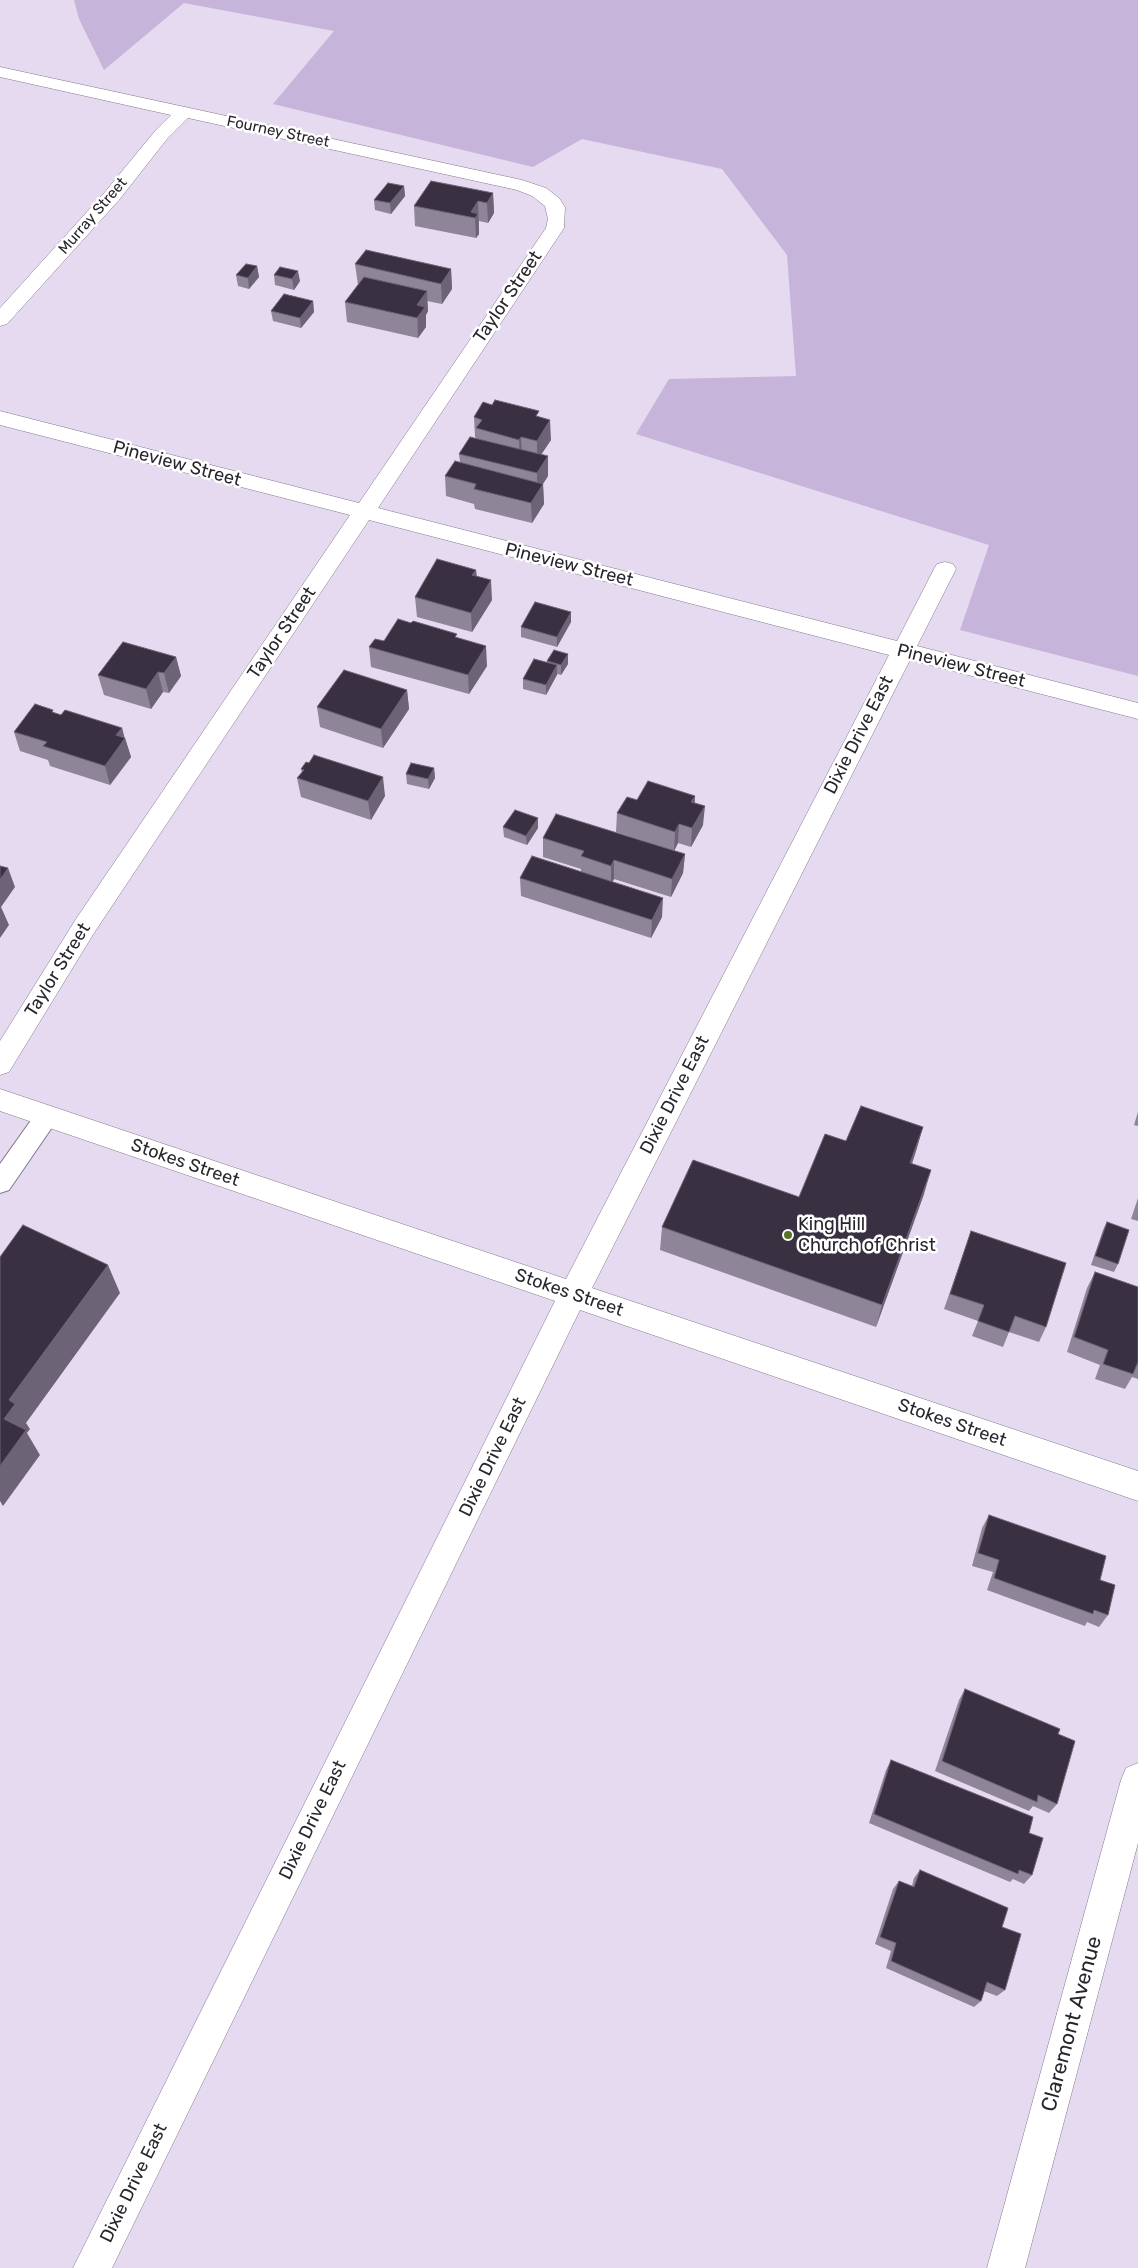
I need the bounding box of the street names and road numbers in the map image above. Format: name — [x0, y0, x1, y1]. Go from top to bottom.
street label: Fourney Street — [225, 112, 331, 152]
street label: Murray Street — [55, 174, 131, 258]
street label: Taylor Street — [469, 247, 547, 347]
street label: Pineview Street — [111, 437, 243, 491]
street label: Pineview Street — [503, 539, 635, 591]
street label: Taylor Street — [243, 583, 321, 683]
street label: Pineview Street — [895, 640, 1027, 692]
street label: Dixie Drive East — [820, 672, 898, 798]
street label: Taylor Street — [21, 919, 95, 1021]
street label: Dixie Drive East — [636, 1032, 714, 1158]
street label: Stokes Street — [128, 1134, 242, 1192]
street label: Stokes Street — [512, 1264, 626, 1322]
street label: Dixie Drive East — [455, 1394, 531, 1520]
street label: Stokes Street — [895, 1394, 1009, 1452]
street label: Dixie Drive East — [275, 1757, 351, 1883]
street label: Claremont Avenue — [1036, 1934, 1108, 2114]
street label: Dixie Drive East — [96, 2120, 172, 2246]

